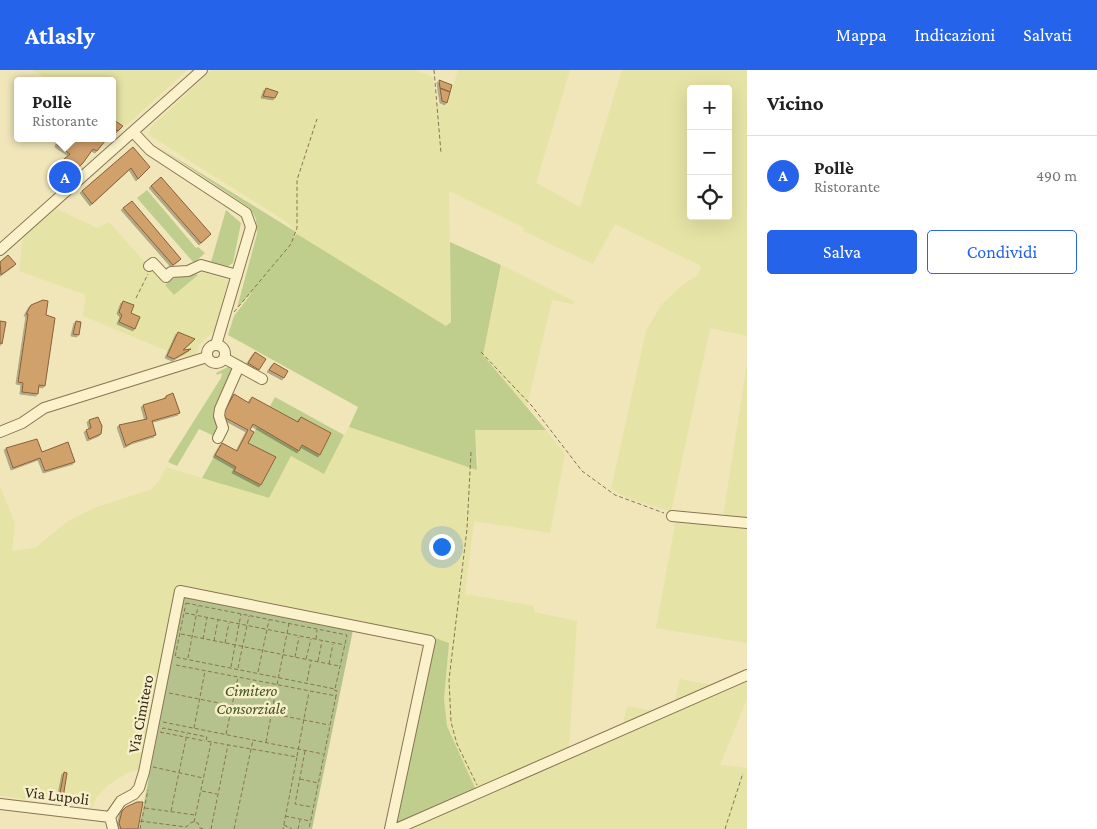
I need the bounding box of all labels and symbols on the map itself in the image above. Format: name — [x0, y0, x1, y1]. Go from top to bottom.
pin: A — [49, 158, 81, 196]
your location — [429, 534, 455, 560]
street label: Via Cimitero — [125, 673, 156, 755]
park label: Cimitero Consorziale — [216, 682, 286, 717]
street label: Via Lupoli — [24, 783, 90, 809]

